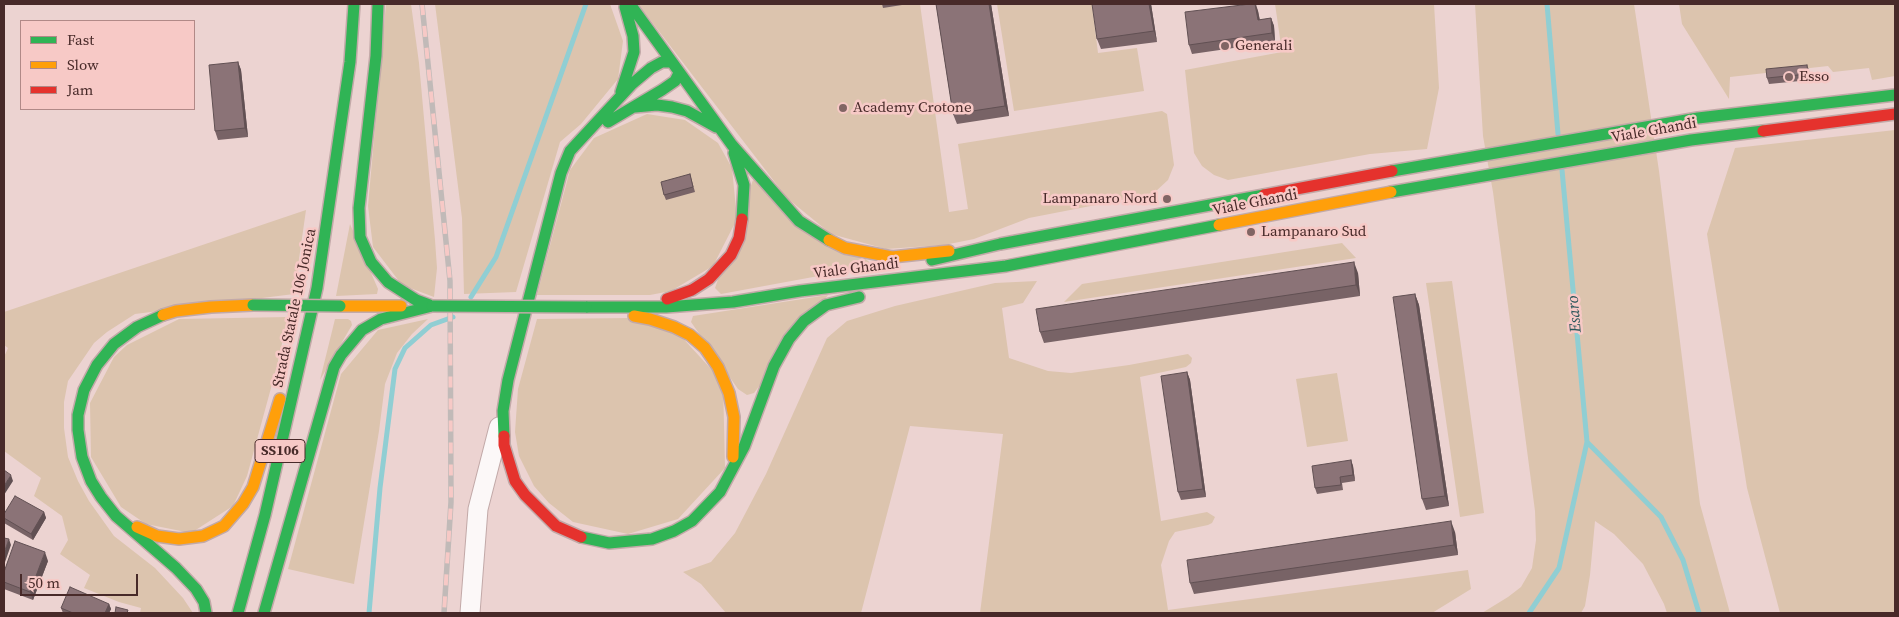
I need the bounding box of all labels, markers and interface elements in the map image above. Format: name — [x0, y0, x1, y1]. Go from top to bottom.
legend — [20, 20, 195, 110]
text: Fast — [67, 29, 94, 50]
place label: Generali — [1235, 37, 1292, 55]
marker: Generali — [1219, 40, 1231, 52]
text: Slow — [67, 54, 99, 75]
place label: Esso — [1799, 68, 1829, 86]
marker: Esso — [1783, 71, 1795, 83]
text: Jam — [67, 79, 93, 100]
place label: Academy Crotone — [853, 99, 972, 117]
marker: Academy Crotone — [837, 102, 849, 114]
street label: Viale Ghandi — [1610, 115, 1698, 147]
street label: Viale Ghandi — [1211, 186, 1299, 220]
place label: Lampanaro Nord — [1043, 190, 1157, 208]
marker: Lampanaro Nord — [1161, 193, 1173, 205]
place label: Lampanaro Sud — [1261, 223, 1366, 241]
marker: Lampanaro Sud — [1245, 226, 1257, 238]
street label: Strada Statale 106 Jonica — [269, 227, 321, 389]
street label: Viale Ghandi — [812, 255, 900, 283]
water label: Esaro — [1564, 295, 1586, 333]
road number: SS106 — [255, 440, 305, 462]
scale bar — [22, 564, 140, 596]
text: 50 m — [28, 572, 60, 593]

